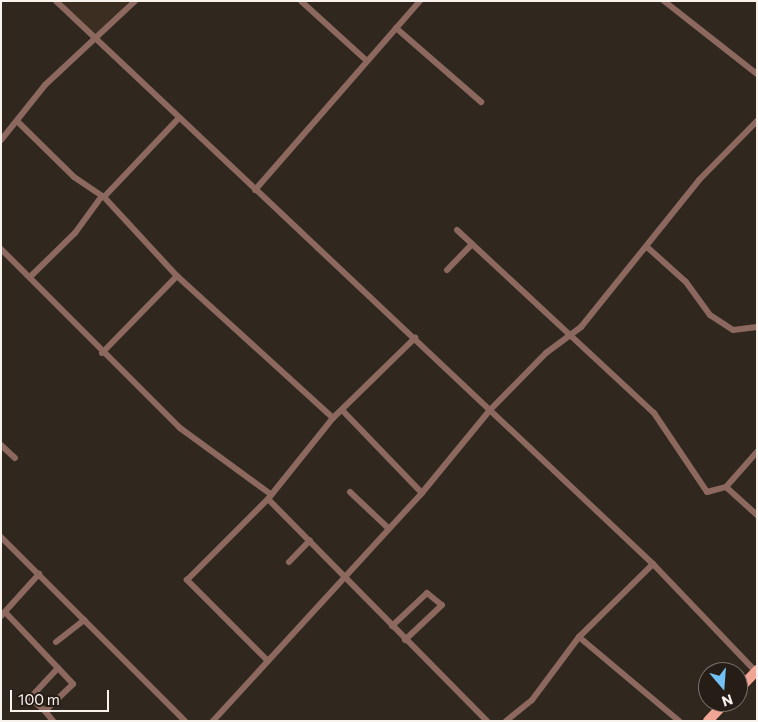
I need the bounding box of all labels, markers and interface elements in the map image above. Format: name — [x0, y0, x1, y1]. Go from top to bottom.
north arrow — [698, 662, 748, 712]
scale bar — [12, 680, 111, 712]
text: 100 m — [18, 690, 60, 708]
text: N — [720, 691, 735, 710]

